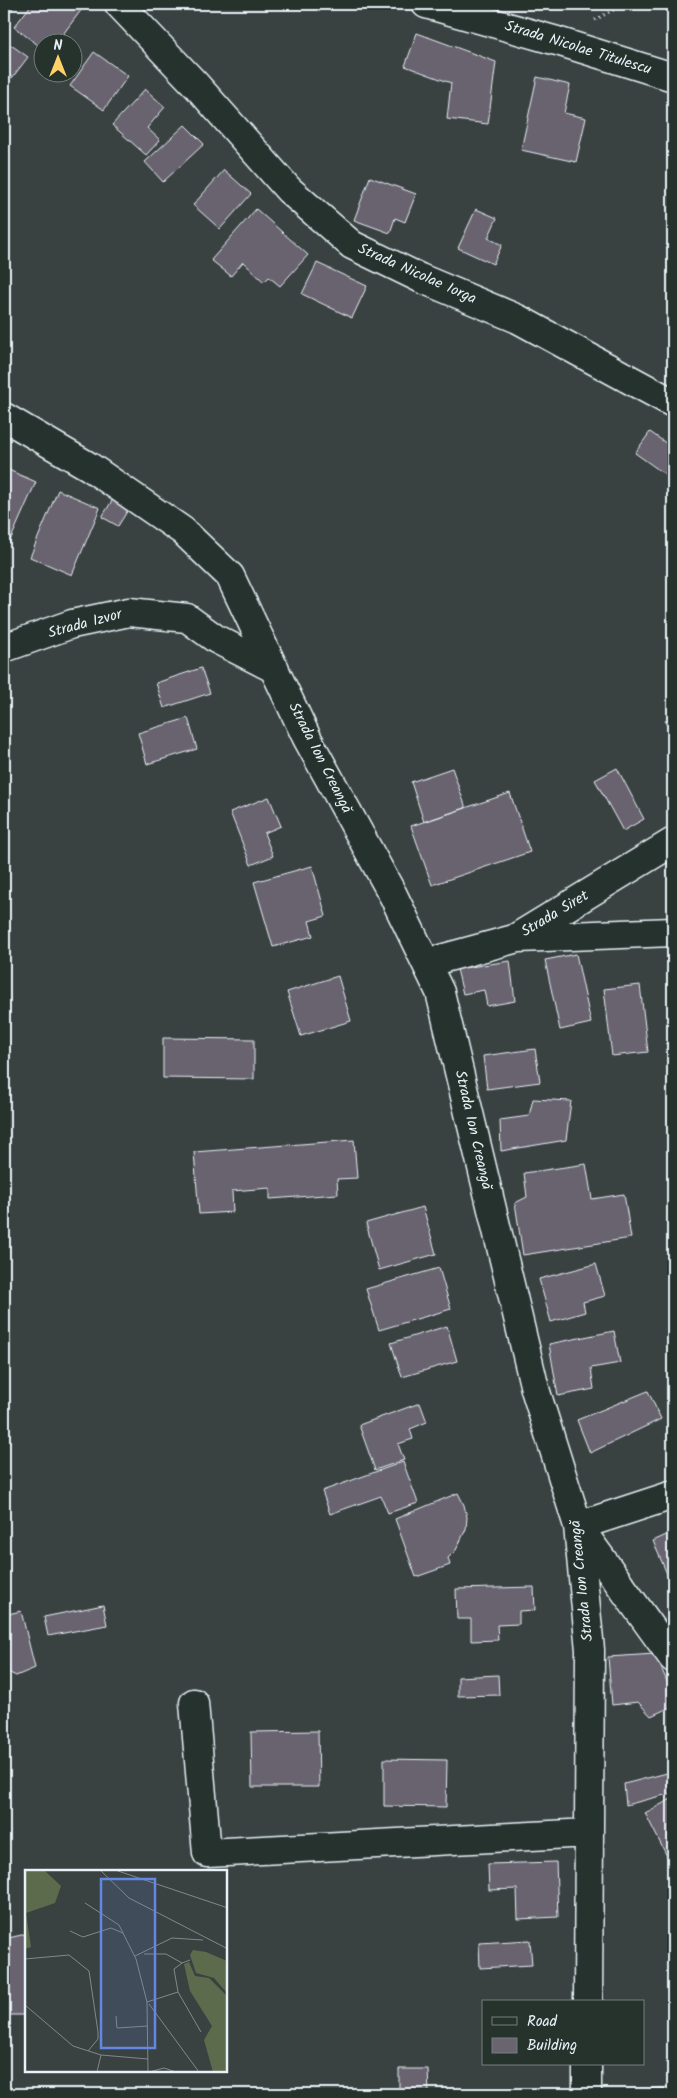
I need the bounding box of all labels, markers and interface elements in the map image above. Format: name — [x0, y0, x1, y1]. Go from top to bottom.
street label: Strada Nicolae Titulescu — [502, 14, 654, 82]
north arrow — [32, 32, 82, 82]
text: N — [54, 35, 63, 57]
street label: Strada Nicolae Iorga — [354, 237, 480, 311]
street label: Strada Izvor — [45, 602, 126, 645]
street label: Strada Ion Creangă — [282, 698, 359, 819]
street label: Strada Siret — [517, 884, 594, 944]
street label: Strada Ion Creangă — [448, 1068, 499, 1194]
street label: Strada Ion Creangă — [564, 1517, 600, 1643]
inset map — [25, 1870, 228, 2073]
legend — [482, 2000, 644, 2066]
text: Road — [527, 2010, 558, 2034]
text: Building — [527, 2034, 577, 2058]

